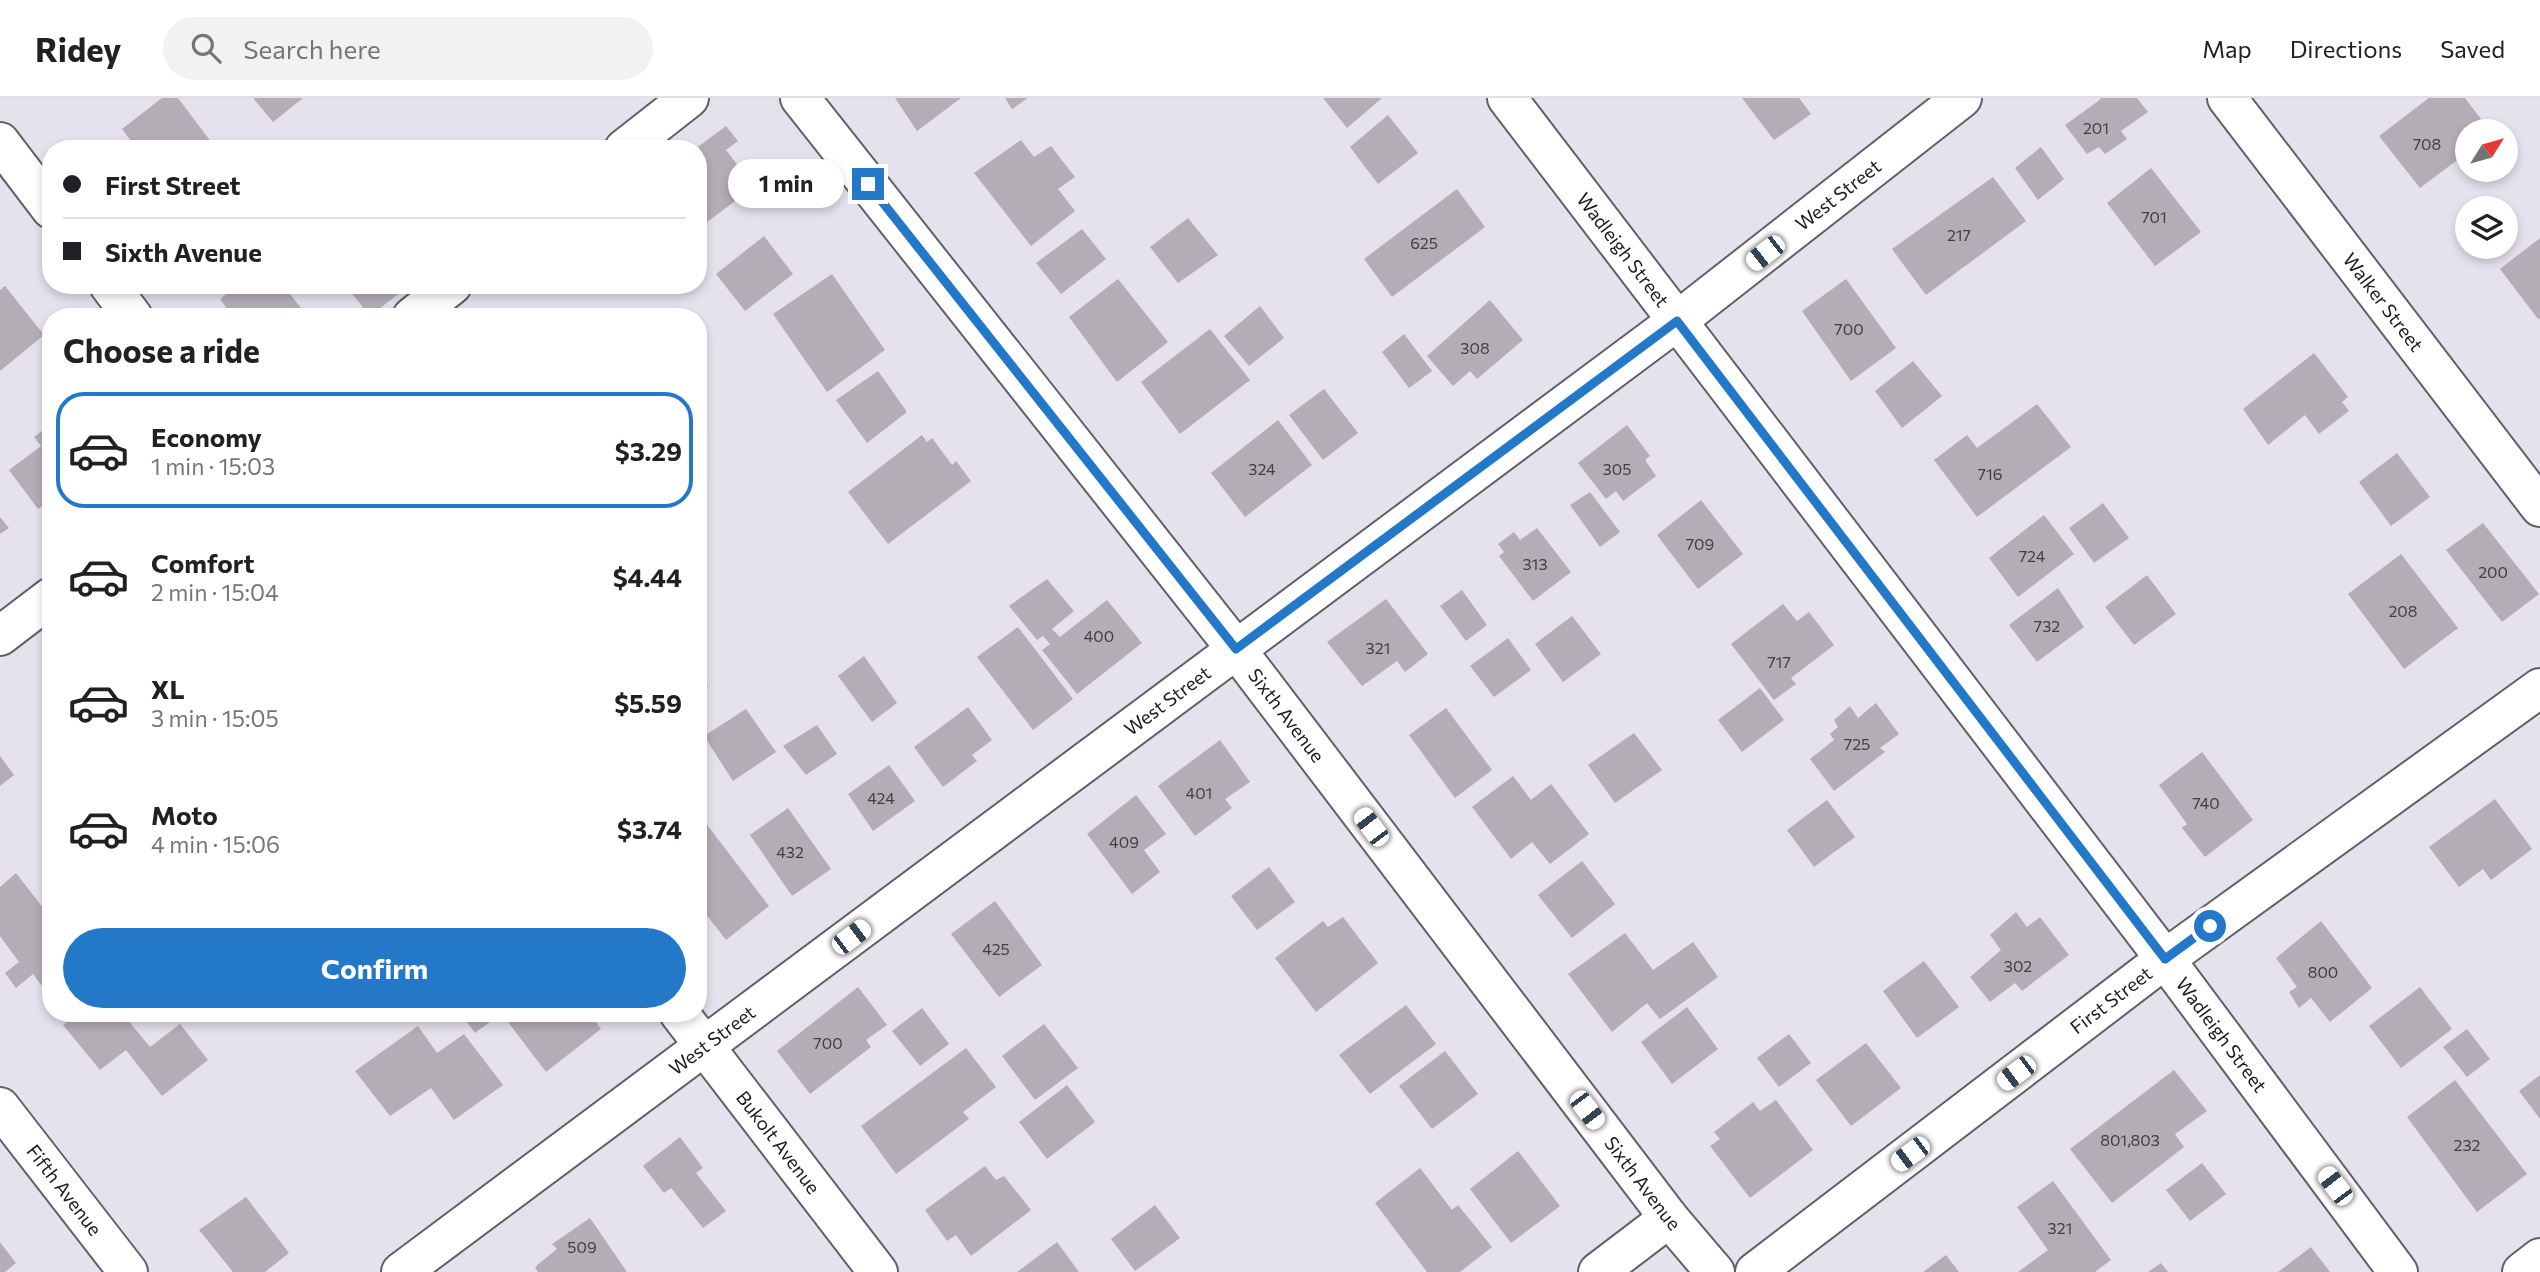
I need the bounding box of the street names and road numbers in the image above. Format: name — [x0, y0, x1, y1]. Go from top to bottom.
street label: West Street — [1791, 154, 1885, 235]
street label: Wadleigh Street — [1572, 188, 1674, 311]
street label: Walker Street — [2339, 248, 2429, 356]
street label: West Street — [1120, 661, 1215, 740]
street label: Sixth Avenue — [1244, 664, 1330, 767]
street label: First Street — [2065, 961, 2156, 1038]
street label: Wadleigh Street — [2171, 972, 2272, 1097]
street label: West Street — [664, 1000, 760, 1079]
street label: Bukolt Avenue — [732, 1086, 826, 1198]
street label: Sixth Avenue — [1600, 1131, 1686, 1234]
street label: Fifth Avenue — [22, 1140, 107, 1240]

